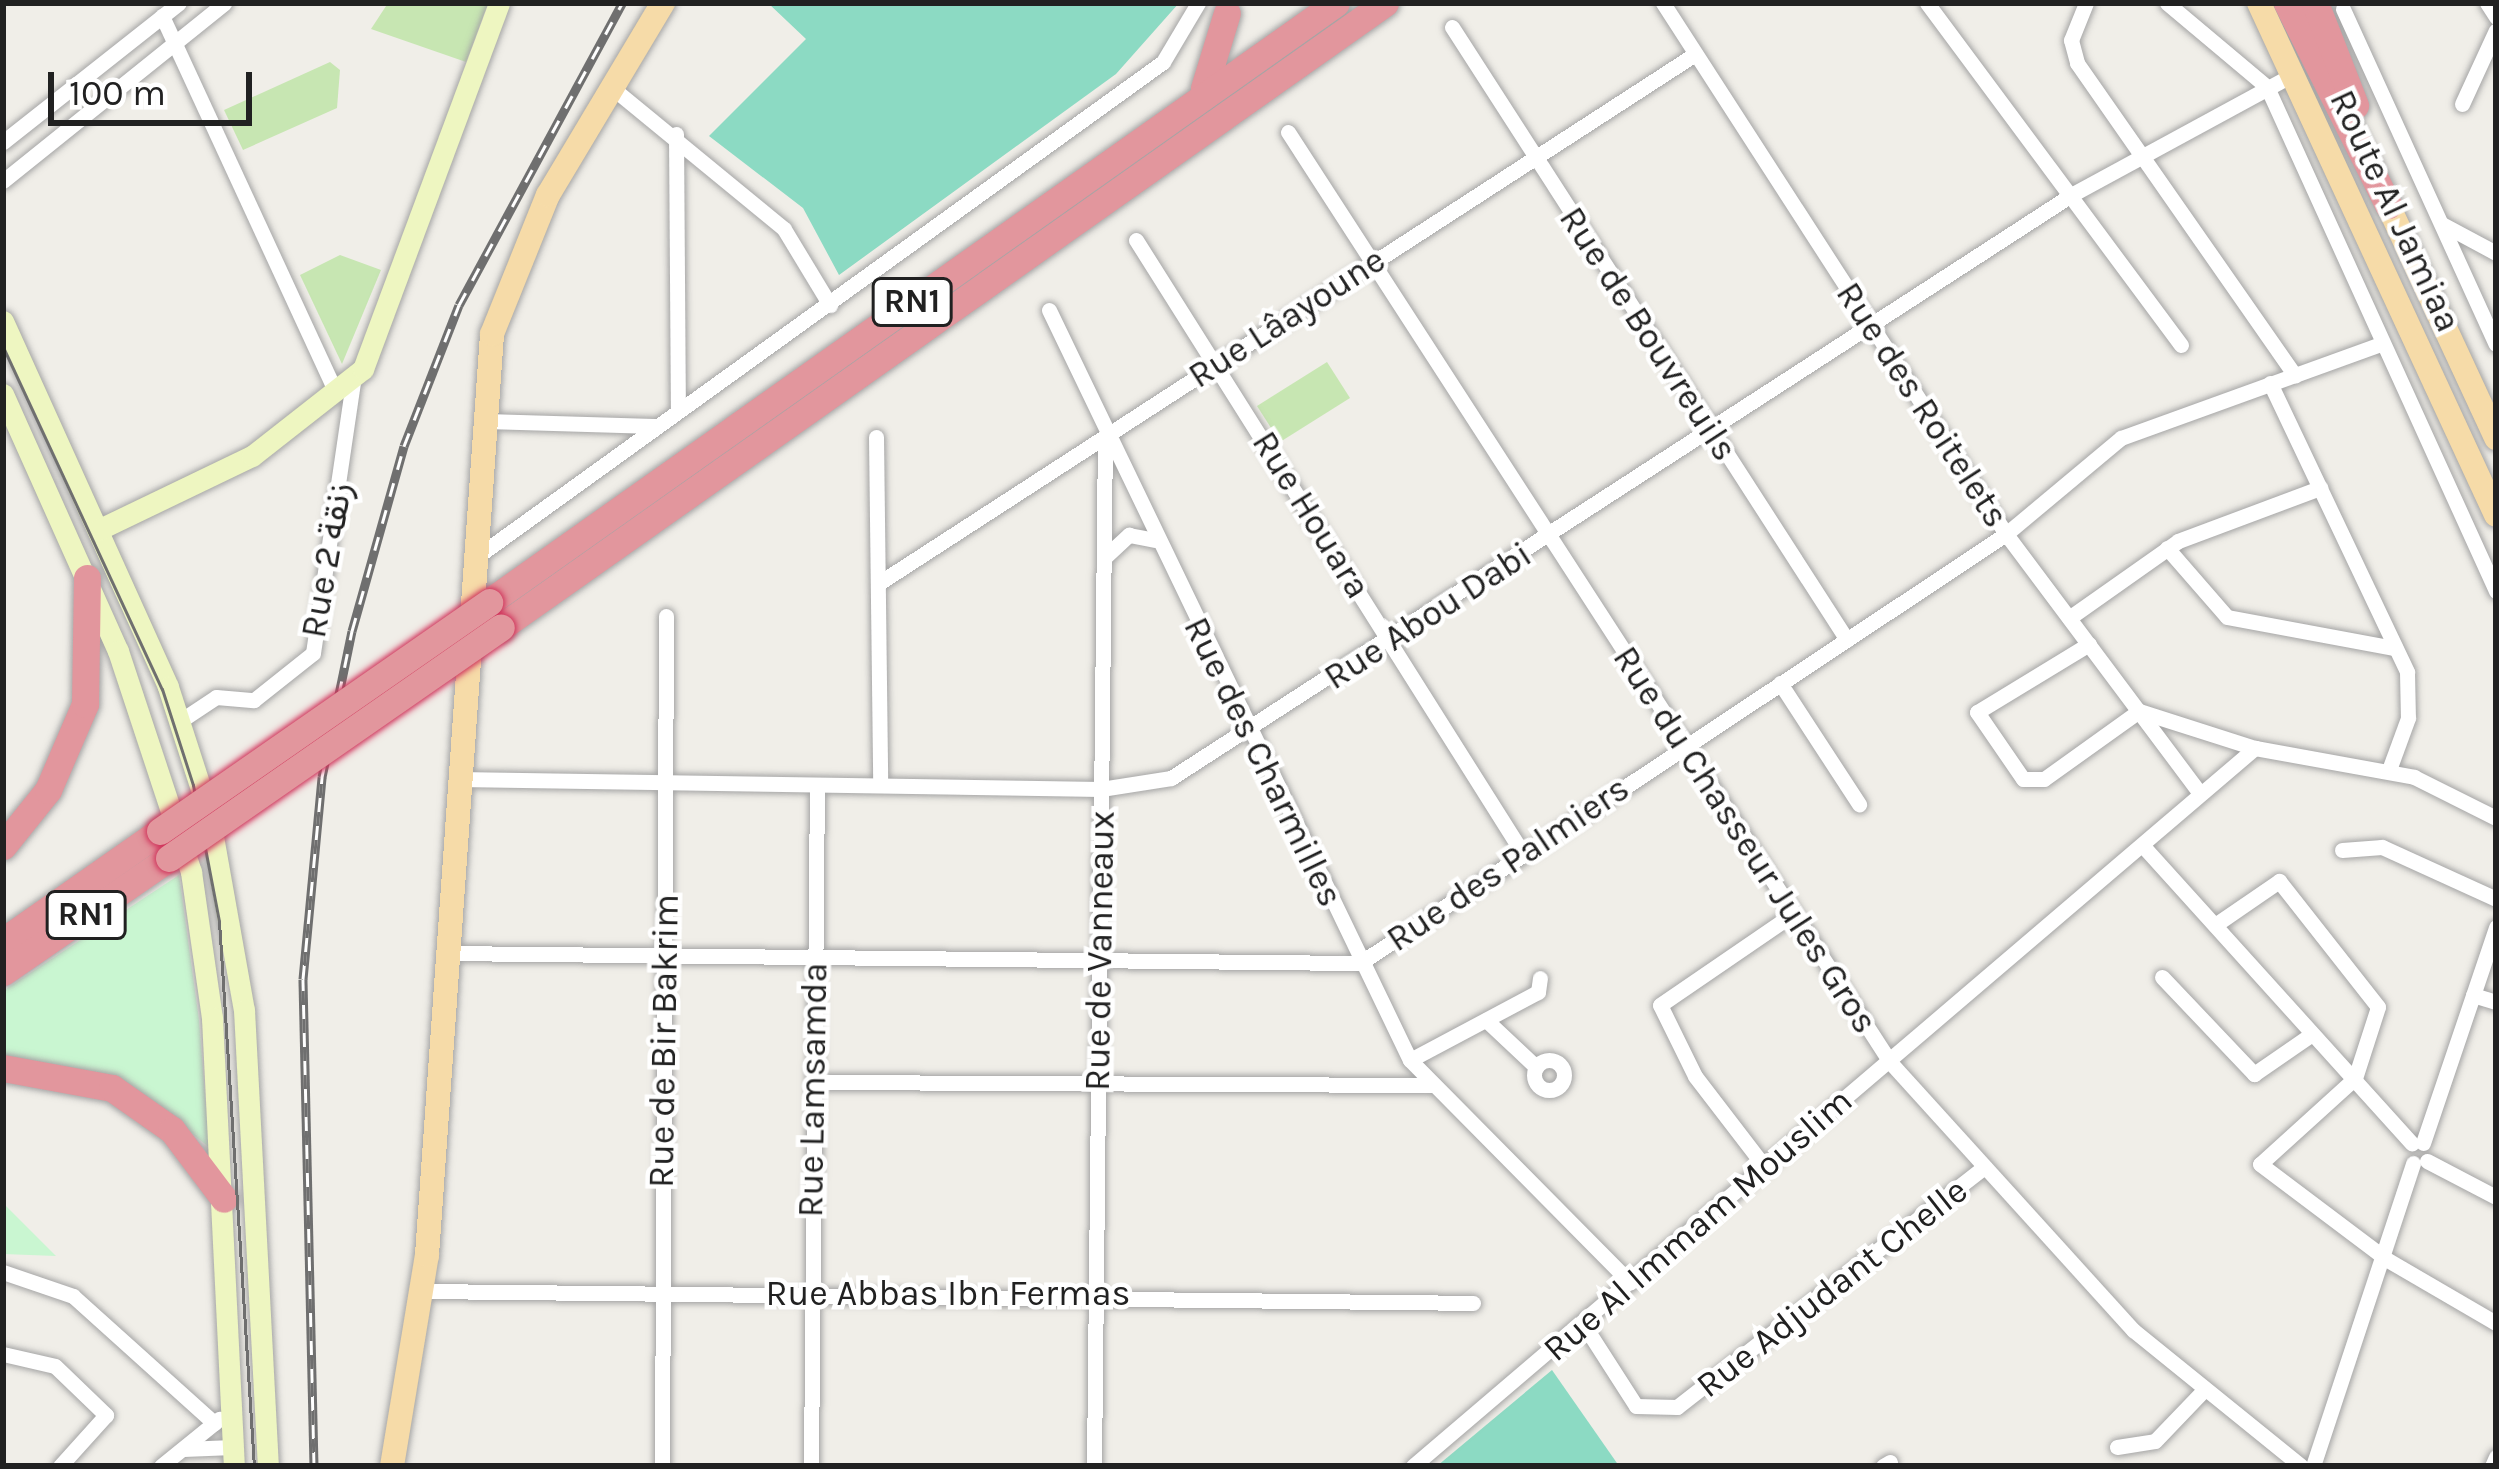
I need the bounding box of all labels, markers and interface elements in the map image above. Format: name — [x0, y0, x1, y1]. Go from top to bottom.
scale bar — [54, 48, 258, 122]
text: 100 m — [69, 72, 166, 114]
street label: Route Al Jamiaa — [2320, 83, 2470, 339]
street label: Rue de Bouvreuils — [1550, 199, 1746, 469]
street label: Rue Lâayoune — [1181, 238, 1393, 398]
street label: Rue des Roitelets — [1827, 274, 2017, 536]
road number: RN1 — [870, 275, 954, 329]
street label: Rue Houara — [1243, 423, 1379, 607]
street label: Rue 2 زنقة — [292, 479, 362, 641]
street label: Rue Abou Dabi — [1316, 533, 1540, 699]
street label: Rue des Charmilles — [1174, 610, 1352, 914]
street label: Rue du Chasseur Jules Gros — [1604, 638, 1886, 1042]
street label: Rue des Palmiers — [1379, 767, 1637, 961]
street label: Rue de Vanneaux — [1076, 811, 1124, 1091]
road number: RN1 — [44, 888, 128, 942]
street label: Rue de Bir Bakrim — [640, 894, 688, 1188]
street label: Rue Lamsamda — [789, 962, 837, 1218]
street label: Rue Al Immam Mouslim — [1535, 1079, 1861, 1371]
street label: Rue Adjudant Chelle — [1688, 1169, 1976, 1407]
street label: Rue Abbas Ibn Fermas — [766, 1272, 1130, 1316]

